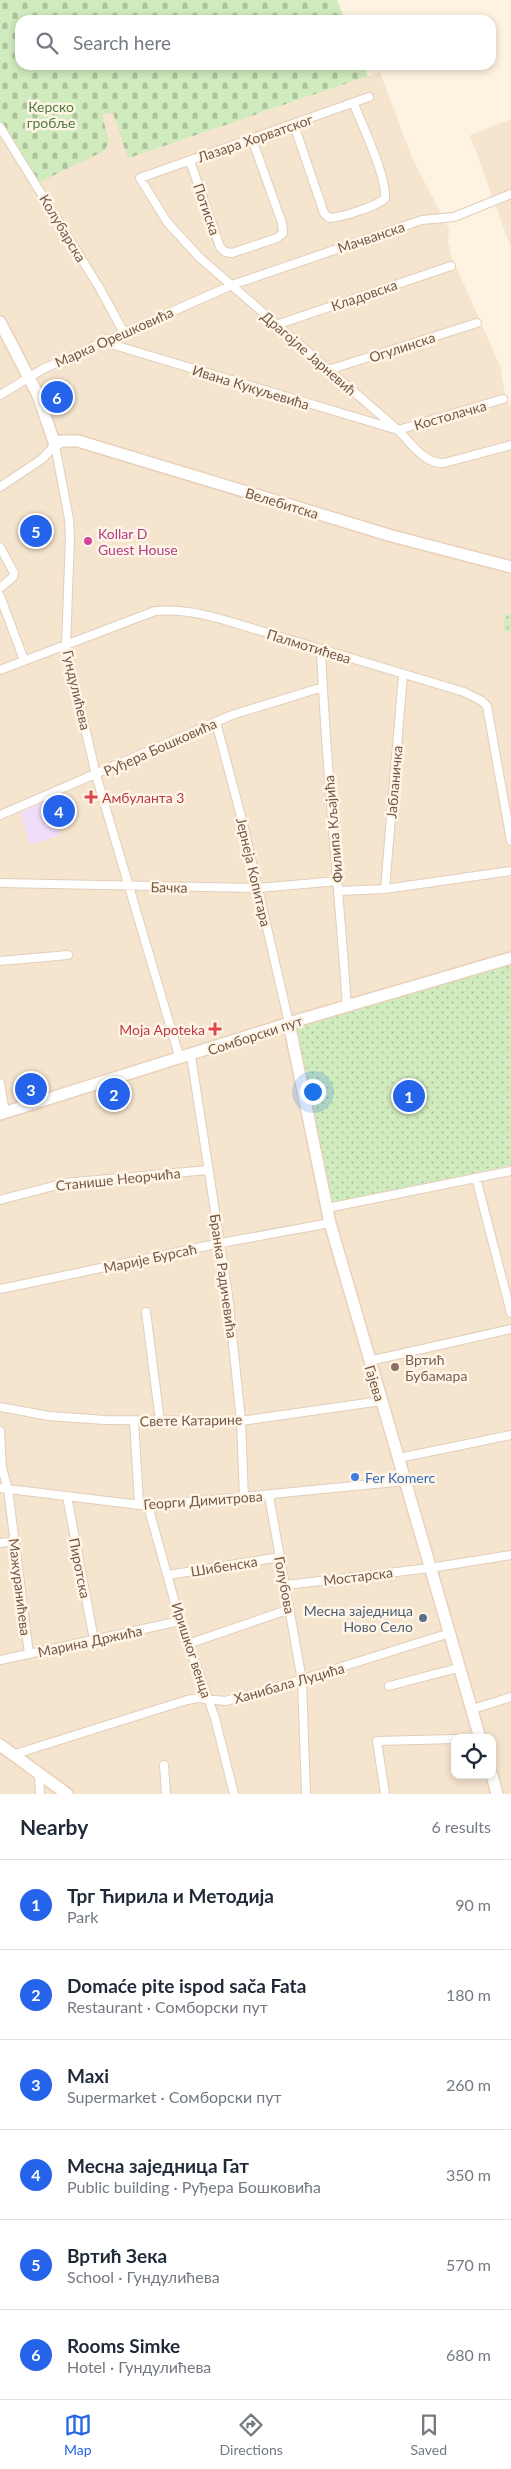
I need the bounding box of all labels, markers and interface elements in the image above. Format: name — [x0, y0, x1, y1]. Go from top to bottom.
search box — [15, 15, 496, 70]
icon: search — [33, 29, 61, 57]
text: Search here — [73, 31, 171, 54]
park label: Керско гробље — [27, 98, 75, 131]
street label: Лазара Хорватског — [194, 110, 315, 166]
street label: Потиска — [190, 181, 224, 237]
street label: Колубарска — [36, 191, 90, 265]
street label: Мачванска — [335, 218, 407, 256]
street label: Кладовска — [329, 276, 399, 314]
street label: Марка Орешковића — [52, 303, 176, 371]
street label: Драгојле Јарневић — [258, 307, 360, 399]
street label: Огулинска — [367, 328, 437, 366]
street label: Ивана Кукуљевића — [190, 361, 312, 413]
pin: 6 — [41, 378, 73, 416]
street label: Костолачка — [412, 397, 488, 433]
street label: Велебитска — [243, 484, 321, 522]
pin: 5 — [20, 512, 52, 550]
place label: Kollar D Guest House — [98, 525, 178, 558]
marker: Kollar D Guest House — [82, 535, 94, 547]
street label: Палмотићева — [265, 625, 353, 667]
street label: Гундулићева — [60, 648, 94, 732]
street label: Руђера Бошковића — [101, 714, 219, 780]
street label: Јабланичка — [382, 745, 406, 819]
street label: Филипа Кљајића — [320, 775, 346, 883]
place label: Амбуланта 3 — [102, 789, 185, 806]
marker: Амбуланта 3 — [84, 790, 98, 804]
pin: 4 — [43, 792, 75, 830]
street label: Јернеја Копитара — [233, 816, 275, 928]
street label: Бачка — [150, 878, 188, 896]
street label: Сомборски пут — [205, 1012, 305, 1058]
place label: Moja Apoteka — [119, 1021, 205, 1038]
marker: Moja Apoteka — [209, 1023, 221, 1035]
pin: 3 — [15, 1070, 47, 1108]
pin: 2 — [98, 1075, 130, 1113]
pin: 1 — [393, 1077, 425, 1115]
your location — [300, 1079, 326, 1105]
street label: Станише Неорчића — [55, 1164, 181, 1194]
street label: Бранка Радичевића — [207, 1213, 241, 1339]
street label: Марије Бурсаћ — [102, 1240, 198, 1276]
place label: Вртић Бубамара — [405, 1351, 467, 1384]
marker: Вртић Бубамара — [389, 1361, 401, 1373]
street label: Гајева — [361, 1363, 389, 1403]
street label: Свете Катарине — [140, 1411, 242, 1429]
place label: Fer Komerc — [365, 1469, 435, 1486]
marker: Fer Komerc — [349, 1471, 361, 1483]
street label: Георги Димитрова — [143, 1487, 263, 1513]
street label: Пиротска — [66, 1536, 94, 1600]
street label: Мажуранићева — [6, 1537, 34, 1637]
street label: Шибенска — [189, 1552, 259, 1580]
street label: Голубова — [271, 1555, 299, 1615]
street label: Мостарска — [322, 1563, 394, 1589]
street label: Иришког венца — [168, 1600, 216, 1700]
place label: Месна заједница Ново Село — [304, 1602, 413, 1635]
marker: Месна заједница Ново Село — [417, 1612, 429, 1624]
street label: Марина Држића — [36, 1622, 144, 1660]
street label: Ханибала Луцића — [232, 1659, 346, 1707]
map controls — [451, 1734, 496, 1779]
button: locate — [451, 1734, 496, 1779]
text: Nearby — [20, 1814, 88, 1839]
text: 6 results — [431, 1817, 491, 1836]
text: Трг Ћирила и Методија — [67, 1884, 274, 1907]
text: 1 — [31, 1895, 41, 1914]
text: 90 m — [455, 1895, 491, 1914]
text: Park — [67, 1907, 98, 1926]
text: Domaće pite ispod sača Fata — [67, 1974, 306, 1997]
text: 2 — [31, 1985, 41, 2004]
text: 180 m — [446, 1985, 491, 2004]
text: Restaurant · Сомборски пут — [67, 1997, 268, 2016]
text: Maxi — [67, 2064, 109, 2087]
text: 3 — [31, 2075, 41, 2094]
text: 260 m — [446, 2075, 491, 2094]
text: Supermarket · Сомборски пут — [67, 2087, 282, 2106]
text: Месна заједница Гат — [67, 2154, 249, 2177]
text: 4 — [31, 2165, 41, 2184]
text: 350 m — [446, 2165, 491, 2184]
text: Public building · Руђера Бошковића — [67, 2177, 321, 2196]
text: Вртић Зека — [67, 2244, 167, 2267]
text: 5 — [31, 2255, 41, 2274]
text: 570 m — [446, 2255, 491, 2274]
text: School · Гундулићева — [67, 2267, 220, 2286]
text: Rooms Simke — [67, 2334, 180, 2357]
text: 6 — [31, 2345, 41, 2364]
text: 680 m — [446, 2345, 491, 2364]
text: Hotel · Гундулићева — [67, 2357, 211, 2376]
tab: Map — [64, 2411, 92, 2458]
tab: Directions — [220, 2411, 283, 2458]
tab: Saved — [411, 2411, 447, 2458]

